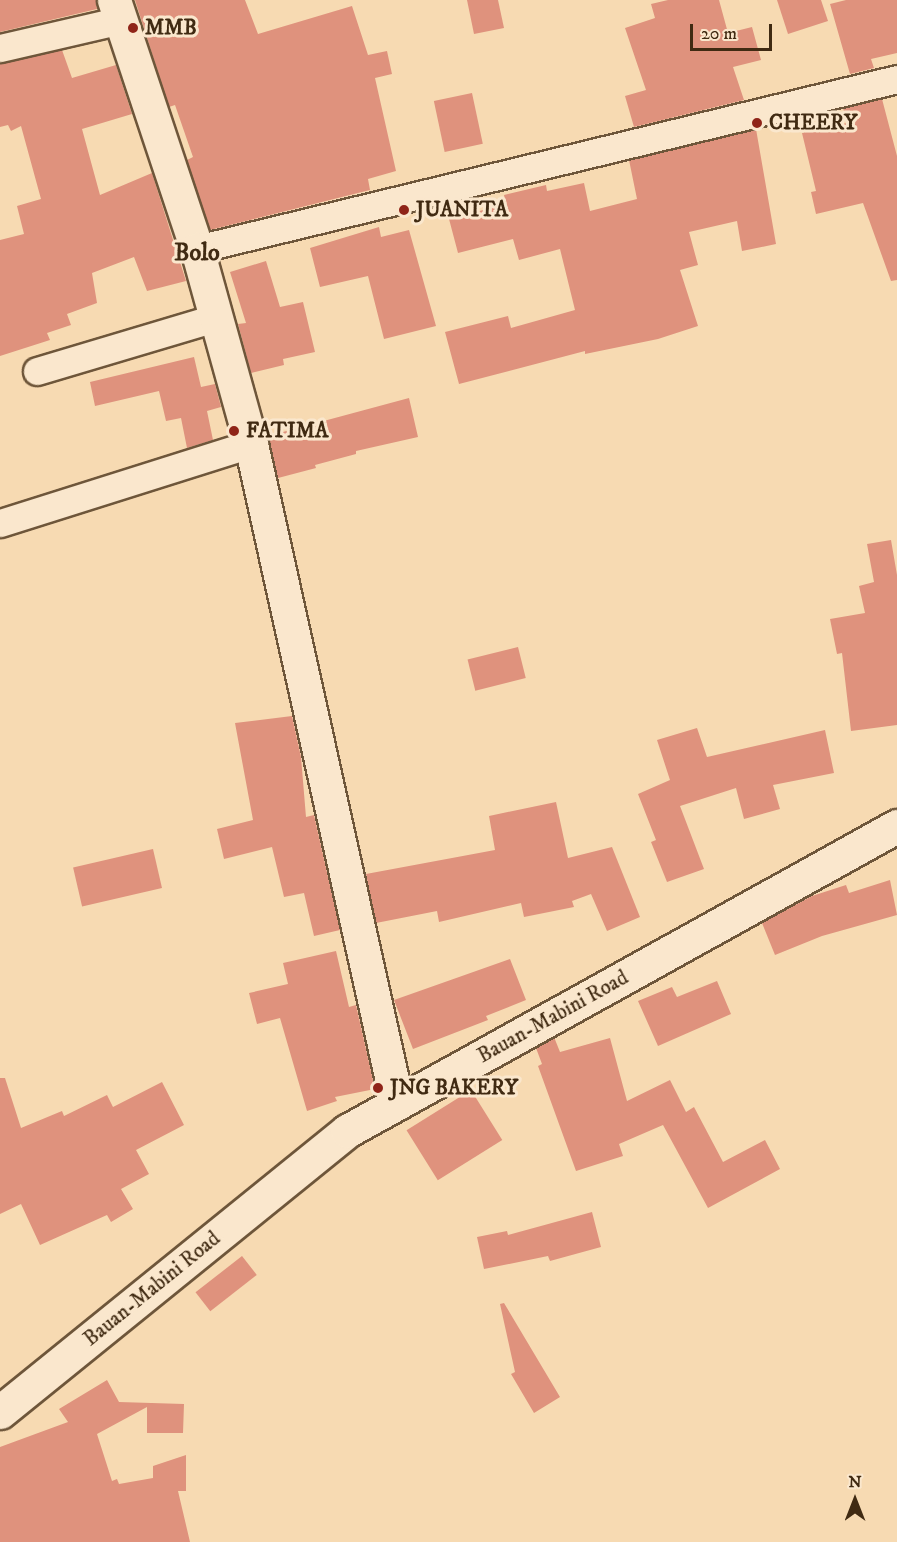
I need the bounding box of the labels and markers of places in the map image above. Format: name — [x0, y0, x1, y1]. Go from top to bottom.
place label: MMB — [145, 15, 197, 41]
marker: MMB — [126, 21, 140, 35]
place label: CHEERY — [769, 110, 857, 136]
marker: CHEERY — [750, 116, 764, 130]
place label: JUANITA — [416, 197, 508, 223]
marker: JUANITA — [397, 203, 411, 217]
place label: FATIMA — [246, 418, 328, 444]
marker: FATIMA — [227, 424, 241, 438]
place label: JNG BAKERY — [390, 1075, 518, 1101]
marker: JNG BAKERY — [371, 1081, 385, 1095]

